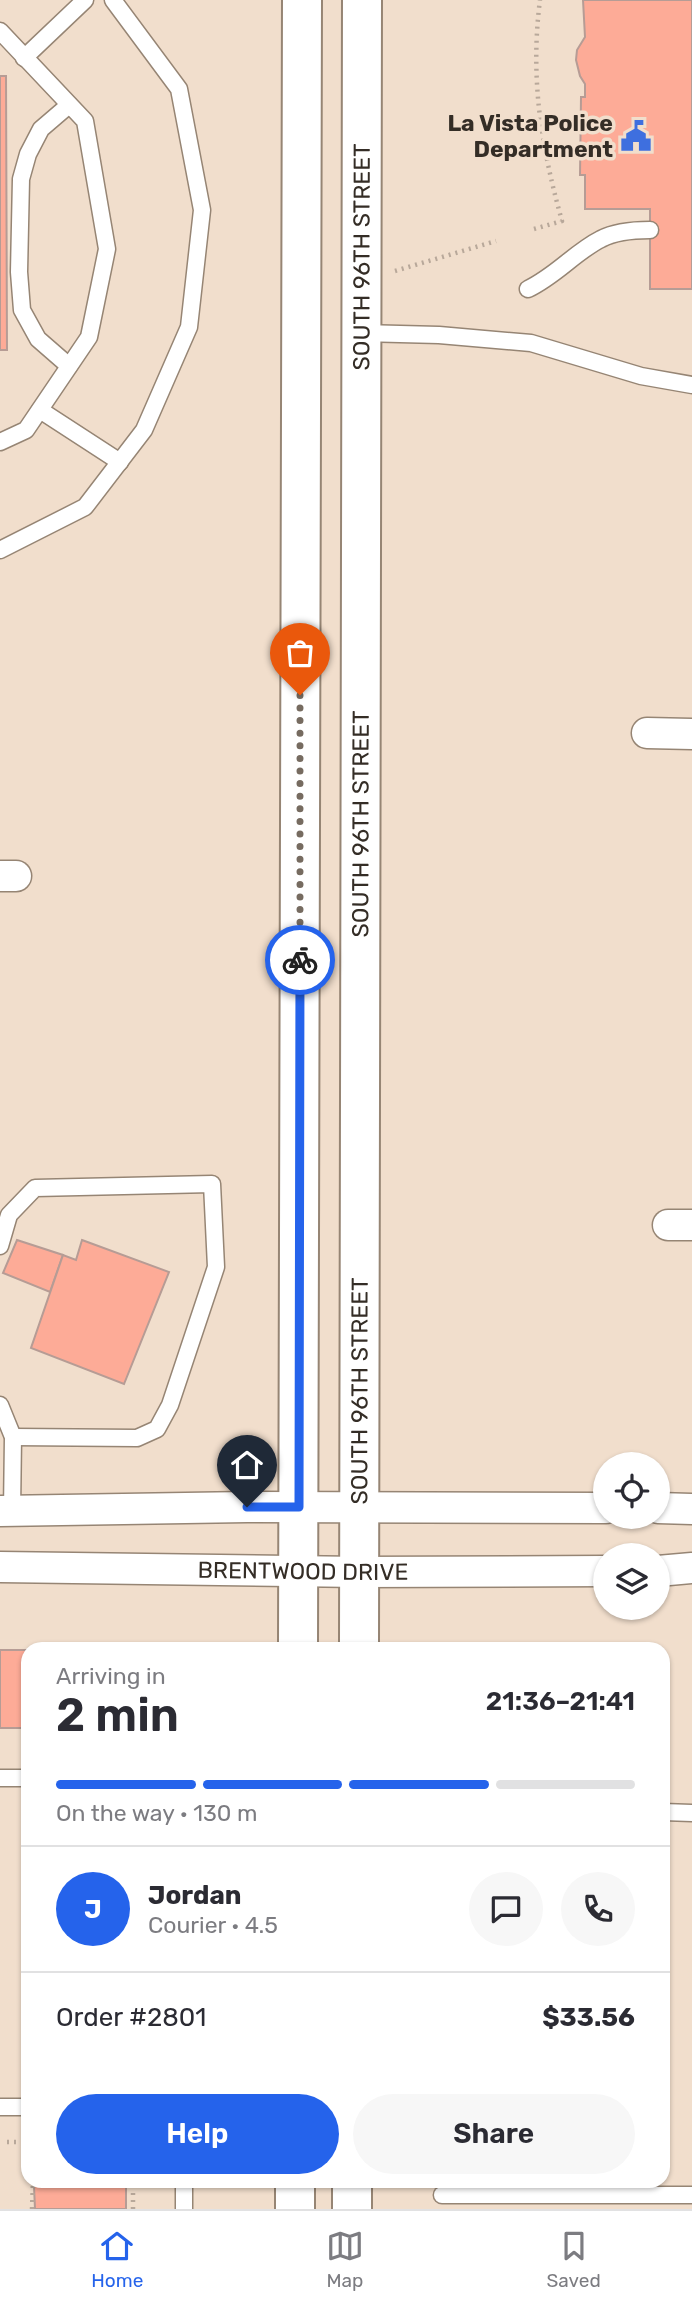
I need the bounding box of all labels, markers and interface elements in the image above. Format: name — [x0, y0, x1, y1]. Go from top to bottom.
place label: La Vista Police Department — [447, 109, 613, 163]
public building icon: La Vista Police Department — [619, 119, 653, 153]
street label: SOUTH 96TH STREET — [347, 143, 376, 371]
pin — [270, 623, 330, 695]
icon: bag — [281, 634, 319, 672]
street label: SOUTH 96TH STREET — [346, 710, 375, 938]
courier — [265, 925, 335, 995]
icon: bike — [281, 941, 319, 979]
street label: SOUTH 96TH STREET — [345, 1277, 374, 1505]
pin — [217, 1435, 277, 1507]
icon: home — [228, 1446, 266, 1484]
map controls — [593, 1452, 670, 1620]
button: locate — [593, 1452, 670, 1529]
button: layers — [593, 1543, 670, 1620]
street label: BRENTWOOD DRIVE — [197, 1556, 408, 1586]
text: Arriving in — [56, 1662, 166, 1690]
text: 21:36–21:41 — [486, 1686, 635, 1717]
text: 2 min — [56, 1688, 179, 1743]
text: On the way · 130 m — [56, 1799, 257, 1827]
button: chat — [469, 1872, 543, 1946]
button: phone — [561, 1872, 635, 1946]
text: Jordan — [148, 1880, 241, 1911]
text: J — [84, 1894, 102, 1925]
text: Courier · 4.5 — [148, 1911, 278, 1939]
text: Order #2801 — [56, 2002, 206, 2033]
text: $33.56 — [542, 2002, 635, 2033]
button: Help — [56, 2094, 339, 2174]
button: Share — [353, 2094, 635, 2174]
tab: Home — [91, 2227, 143, 2292]
tab: Map — [326, 2227, 364, 2292]
tab: Saved — [546, 2227, 601, 2292]

